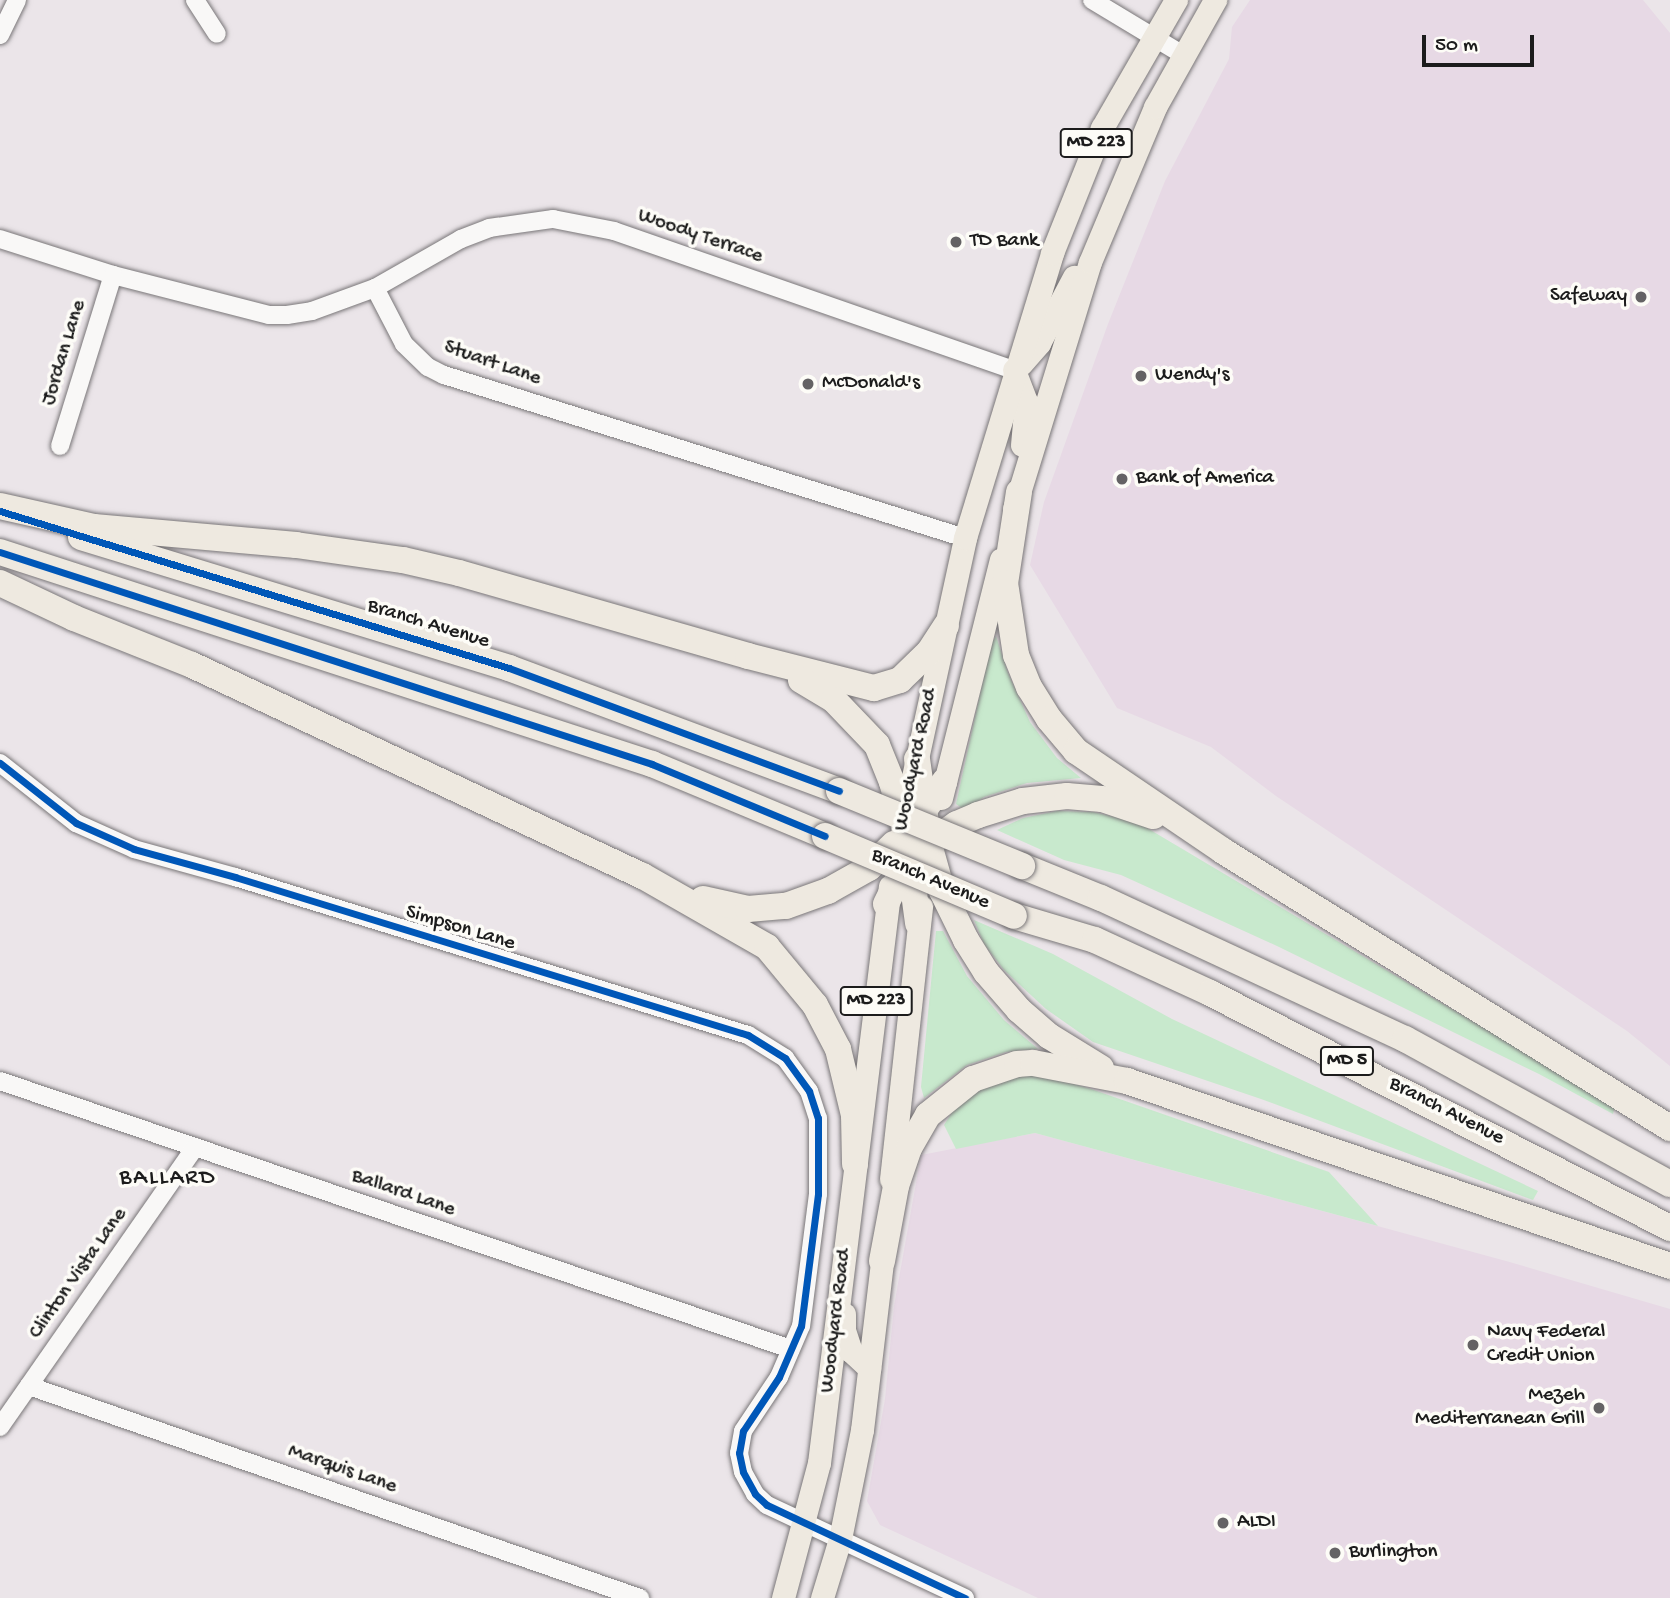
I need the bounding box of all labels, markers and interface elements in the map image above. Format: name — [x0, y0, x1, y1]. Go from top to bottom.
scale bar — [1425, 21, 1537, 65]
text: 50 m — [1435, 34, 1478, 59]
road number: MD 223 — [1059, 127, 1133, 158]
street label: Woody Terrace — [634, 204, 766, 270]
place label: TD Bank — [970, 229, 1038, 255]
marker: TD Bank — [948, 234, 964, 250]
place label: Safeway — [1550, 284, 1627, 310]
marker: Safeway — [1633, 289, 1649, 305]
street label: Jordan Lane — [37, 297, 93, 409]
street label: Stuart Lane — [440, 336, 544, 392]
place label: Wendy's — [1155, 363, 1229, 389]
marker: Wendy's — [1133, 368, 1149, 384]
place label: McDonald's — [822, 371, 920, 397]
marker: McDonald's — [800, 376, 816, 392]
place label: Bank of America — [1136, 466, 1274, 492]
marker: Bank of America — [1114, 471, 1130, 487]
street label: Branch Avenue — [364, 594, 492, 656]
street label: Woodyard Road — [890, 687, 944, 833]
street label: Branch Avenue — [867, 844, 993, 916]
street label: Simpson Lane — [402, 900, 518, 958]
road number: MD 223 — [839, 986, 913, 1016]
road number: MD 5 — [1319, 1046, 1375, 1077]
street label: Branch Avenue — [1384, 1072, 1508, 1152]
street label: Ballard Lane — [348, 1164, 458, 1224]
district label: BALLARD — [120, 1165, 216, 1193]
street label: Clinton Vista Lane — [24, 1204, 134, 1344]
street label: Woodyard Road — [816, 1248, 858, 1394]
place label: Navy Federal Credit Union — [1487, 1320, 1605, 1370]
marker: Navy Federal Credit Union — [1465, 1337, 1481, 1353]
place label: Mezeh Mediterranean Grill — [1415, 1383, 1585, 1433]
marker: Mezeh Mediterranean Grill — [1591, 1400, 1607, 1416]
street label: Marquis Lane — [284, 1440, 400, 1500]
place label: ALDI — [1237, 1510, 1276, 1536]
marker: ALDI — [1215, 1515, 1231, 1531]
place label: Burlington — [1349, 1540, 1438, 1566]
marker: Burlington — [1327, 1545, 1343, 1561]

